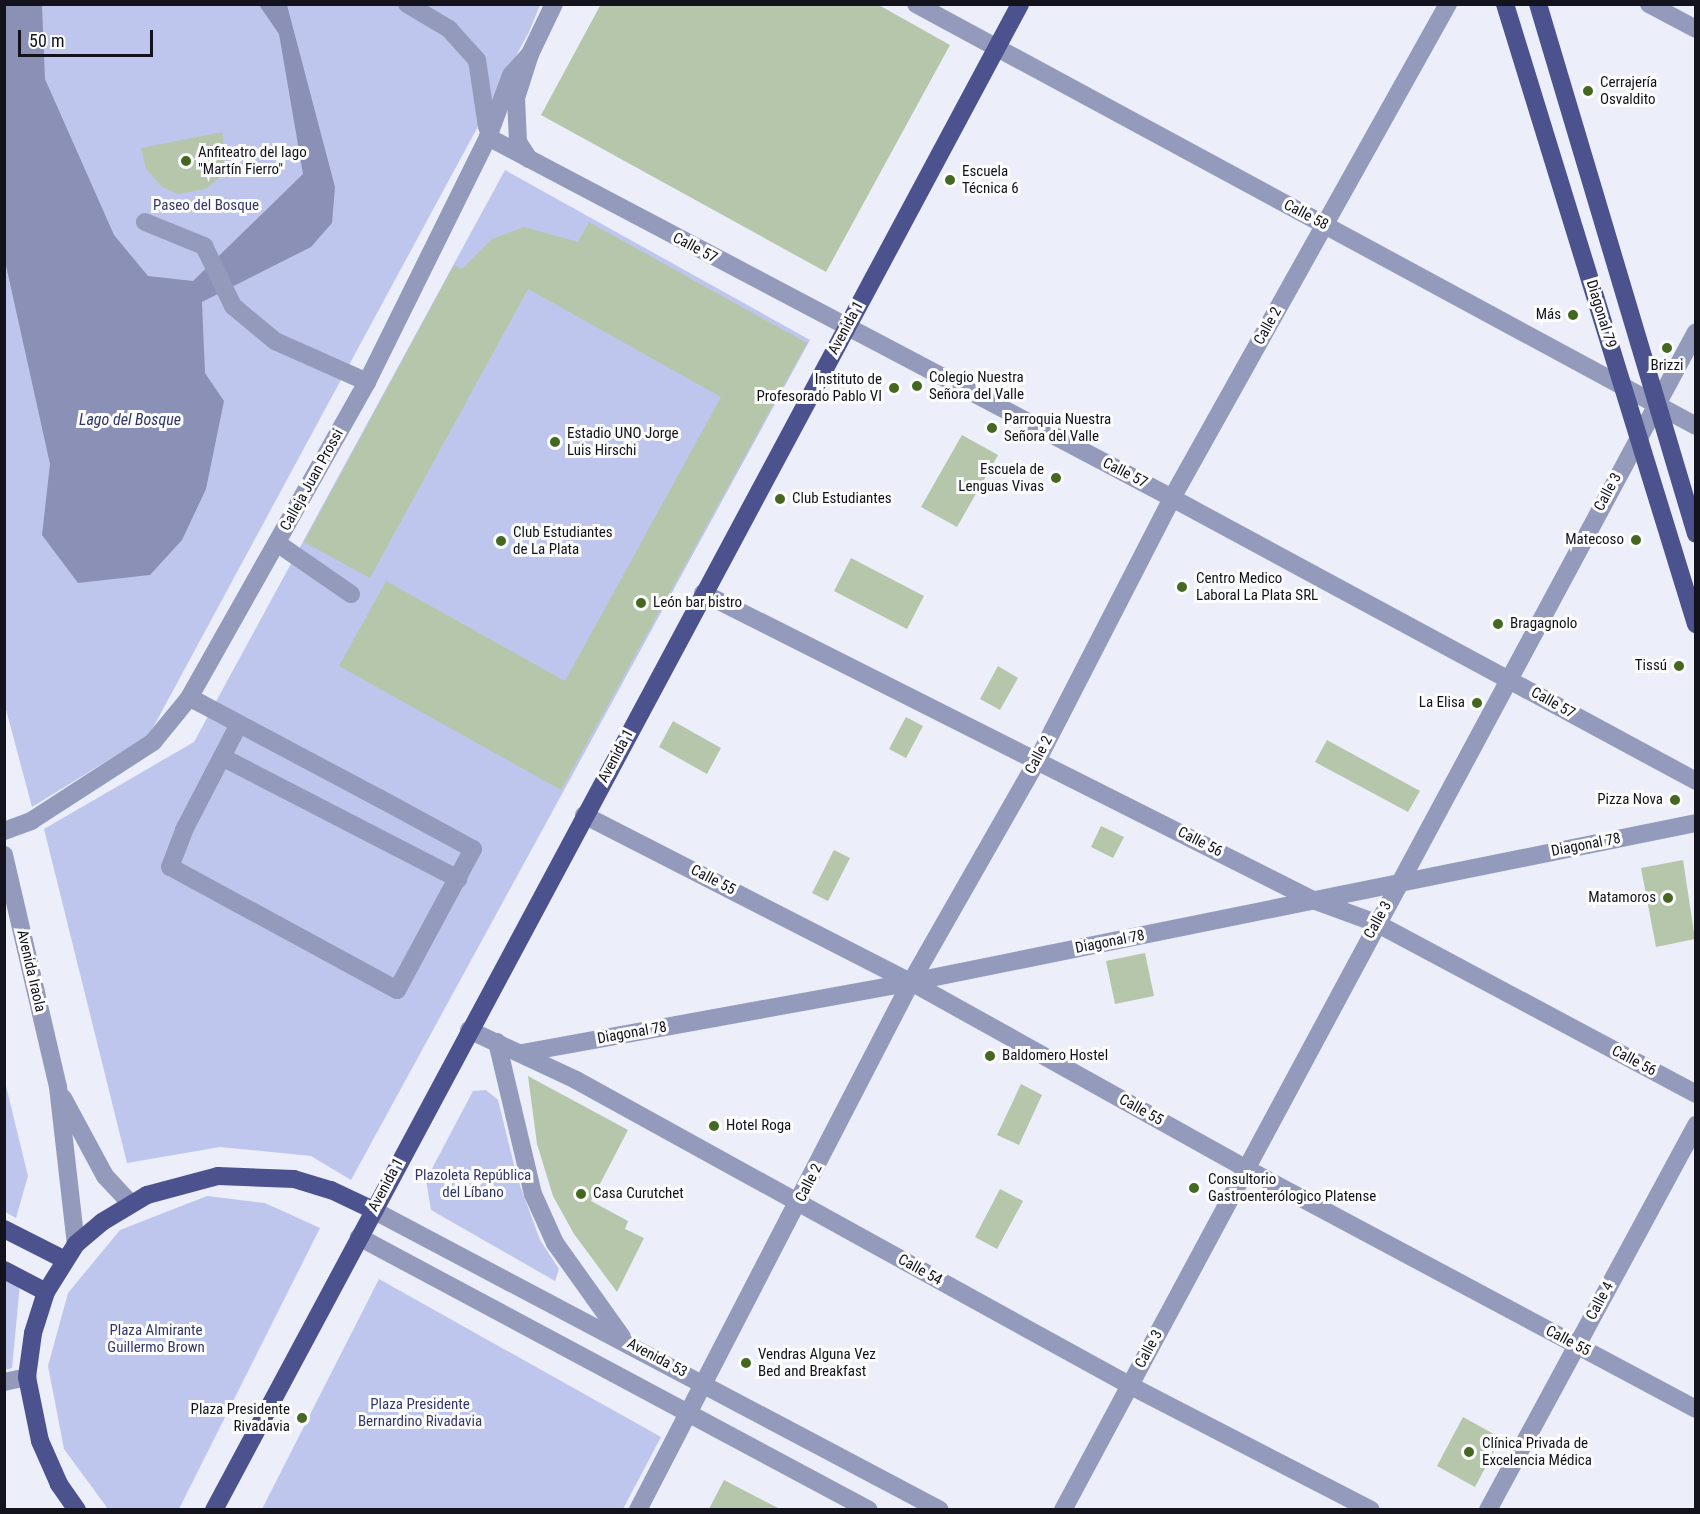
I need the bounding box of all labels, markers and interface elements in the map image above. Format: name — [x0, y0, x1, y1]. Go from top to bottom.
scale bar — [21, 18, 156, 56]
text: 50 m — [29, 30, 64, 51]
place label: Cerrajería Osvaldito — [1600, 73, 1657, 108]
marker: Cerrajería Osvaldito — [1581, 84, 1595, 98]
place label: Anfiteatro del lago "Martín Fierro" — [198, 143, 307, 178]
marker: Anfiteatro del lago "Martín Fierro" — [179, 154, 193, 168]
place label: Escuela Técnica 6 — [962, 162, 1019, 197]
marker: Escuela Técnica 6 — [943, 173, 957, 187]
street label: Calle 58 — [1281, 196, 1331, 234]
park label: Paseo del Bosque — [153, 197, 259, 215]
street label: Calle 57 — [670, 229, 720, 267]
street label: Diagonal 79 — [1582, 278, 1620, 350]
street label: Avenida 1 — [824, 298, 868, 358]
street label: Calle 2 — [1250, 304, 1286, 348]
place label: Más — [1536, 306, 1561, 324]
marker: Más — [1566, 308, 1580, 322]
marker: Brizzi — [1660, 341, 1674, 355]
place label: Brizzi — [1651, 357, 1683, 375]
place label: Colegio Nuestra Señora del Valle — [929, 368, 1024, 403]
place label: Instituto de Profesorado Pablo VI — [756, 370, 882, 405]
marker: Colegio Nuestra Señora del Valle — [910, 379, 924, 393]
marker: Instituto de Profesorado Pablo VI — [887, 381, 901, 395]
water label: Lago del Bosque — [79, 410, 181, 430]
place label: Parroquia Nuestra Señora del Valle — [1004, 410, 1111, 445]
marker: Parroquia Nuestra Señora del Valle — [985, 421, 999, 435]
place label: Estadio UNO Jorge Luis Hirschi — [567, 424, 679, 459]
street label: Calleja Juan Prossi — [277, 426, 347, 534]
marker: Estadio UNO Jorge Luis Hirschi — [548, 435, 562, 449]
street label: Calle 57 — [1100, 454, 1150, 492]
place label: Escuela de Lenguas Vivas — [958, 460, 1044, 495]
street label: Calle 3 — [1591, 470, 1625, 514]
marker: Escuela de Lenguas Vivas — [1049, 471, 1063, 485]
place label: Club Estudiantes — [792, 490, 892, 508]
marker: Club Estudiantes — [773, 492, 787, 506]
place label: Club Estudiantes de La Plata — [513, 523, 613, 558]
place label: Matecoso — [1565, 531, 1624, 549]
marker: Matecoso — [1629, 533, 1643, 547]
marker: Club Estudiantes de La Plata — [494, 534, 508, 548]
place label: Centro Medico Laboral La Plata SRL — [1196, 569, 1318, 604]
marker: Centro Medico Laboral La Plata SRL — [1173, 578, 1191, 596]
place label: León bar bistro — [653, 594, 742, 612]
marker: León bar bistro — [634, 596, 648, 610]
place label: Bragagnolo — [1510, 615, 1577, 633]
marker: Bragagnolo — [1491, 617, 1505, 631]
place label: Tissú — [1635, 657, 1667, 675]
marker: Tissú — [1672, 659, 1686, 673]
street label: Calle 57 — [1528, 684, 1578, 722]
place label: La Elisa — [1419, 694, 1465, 712]
marker: La Elisa — [1470, 696, 1484, 710]
street label: Avenida 1 — [594, 726, 638, 786]
street label: Calle 2 — [1022, 733, 1056, 777]
place label: Pizza Nova — [1597, 791, 1663, 809]
marker: Pizza Nova — [1668, 793, 1682, 807]
street label: Calle 56 — [1175, 823, 1225, 861]
street label: Diagonal 78 — [1550, 829, 1622, 861]
street label: Calle 55 — [688, 861, 738, 899]
place label: Matamoros — [1588, 889, 1656, 907]
marker: Matamoros — [1661, 891, 1675, 905]
street label: Calle 3 — [1360, 898, 1396, 942]
street label: Diagonal 78 — [1074, 926, 1146, 958]
street label: Avenida Iraola — [13, 928, 49, 1014]
street label: Diagonal 78 — [596, 1018, 668, 1048]
street label: Calle 56 — [1609, 1042, 1659, 1080]
place label: Baldomero Hostel — [1002, 1047, 1108, 1065]
marker: Baldomero Hostel — [983, 1049, 997, 1063]
street label: Calle 55 — [1116, 1091, 1166, 1129]
place label: Hotel Roga — [726, 1117, 791, 1135]
marker: Hotel Roga — [707, 1119, 721, 1133]
street label: Avenida 1 — [364, 1155, 408, 1215]
street label: Calle 2 — [792, 1161, 826, 1205]
park label: Plazoleta República del Líbano — [415, 1166, 531, 1201]
place label: Consultorio Gastroenterólogico Platense — [1208, 1170, 1376, 1205]
marker: Consultorio Gastroenterólogico Platense — [1185, 1179, 1203, 1197]
place label: Casa Curutchet — [593, 1185, 684, 1203]
marker: Casa Curutchet — [574, 1187, 588, 1201]
street label: Calle 54 — [895, 1251, 945, 1289]
street label: Calle 4 — [1583, 1279, 1617, 1323]
park label: Plaza Almirante Guillermo Brown — [107, 1321, 205, 1356]
street label: Calle 55 — [1543, 1322, 1593, 1360]
street label: Calle 3 — [1132, 1327, 1166, 1371]
street label: Avenida 53 — [624, 1335, 690, 1381]
place label: Vendras Alguna Vez Bed and Breakfast — [758, 1345, 876, 1380]
marker: Vendras Alguna Vez Bed and Breakfast — [739, 1356, 753, 1370]
park label: Plaza Presidente Bernardino Rivadavia — [358, 1395, 482, 1430]
place label: Plaza Presidente Rivadavia — [191, 1400, 290, 1435]
marker: Plaza Presidente Rivadavia — [295, 1411, 309, 1425]
place label: Clínica Privada de Excelencia Médica — [1482, 1434, 1592, 1469]
marker: Clínica Privada de Excelencia Médica — [1460, 1443, 1478, 1461]

